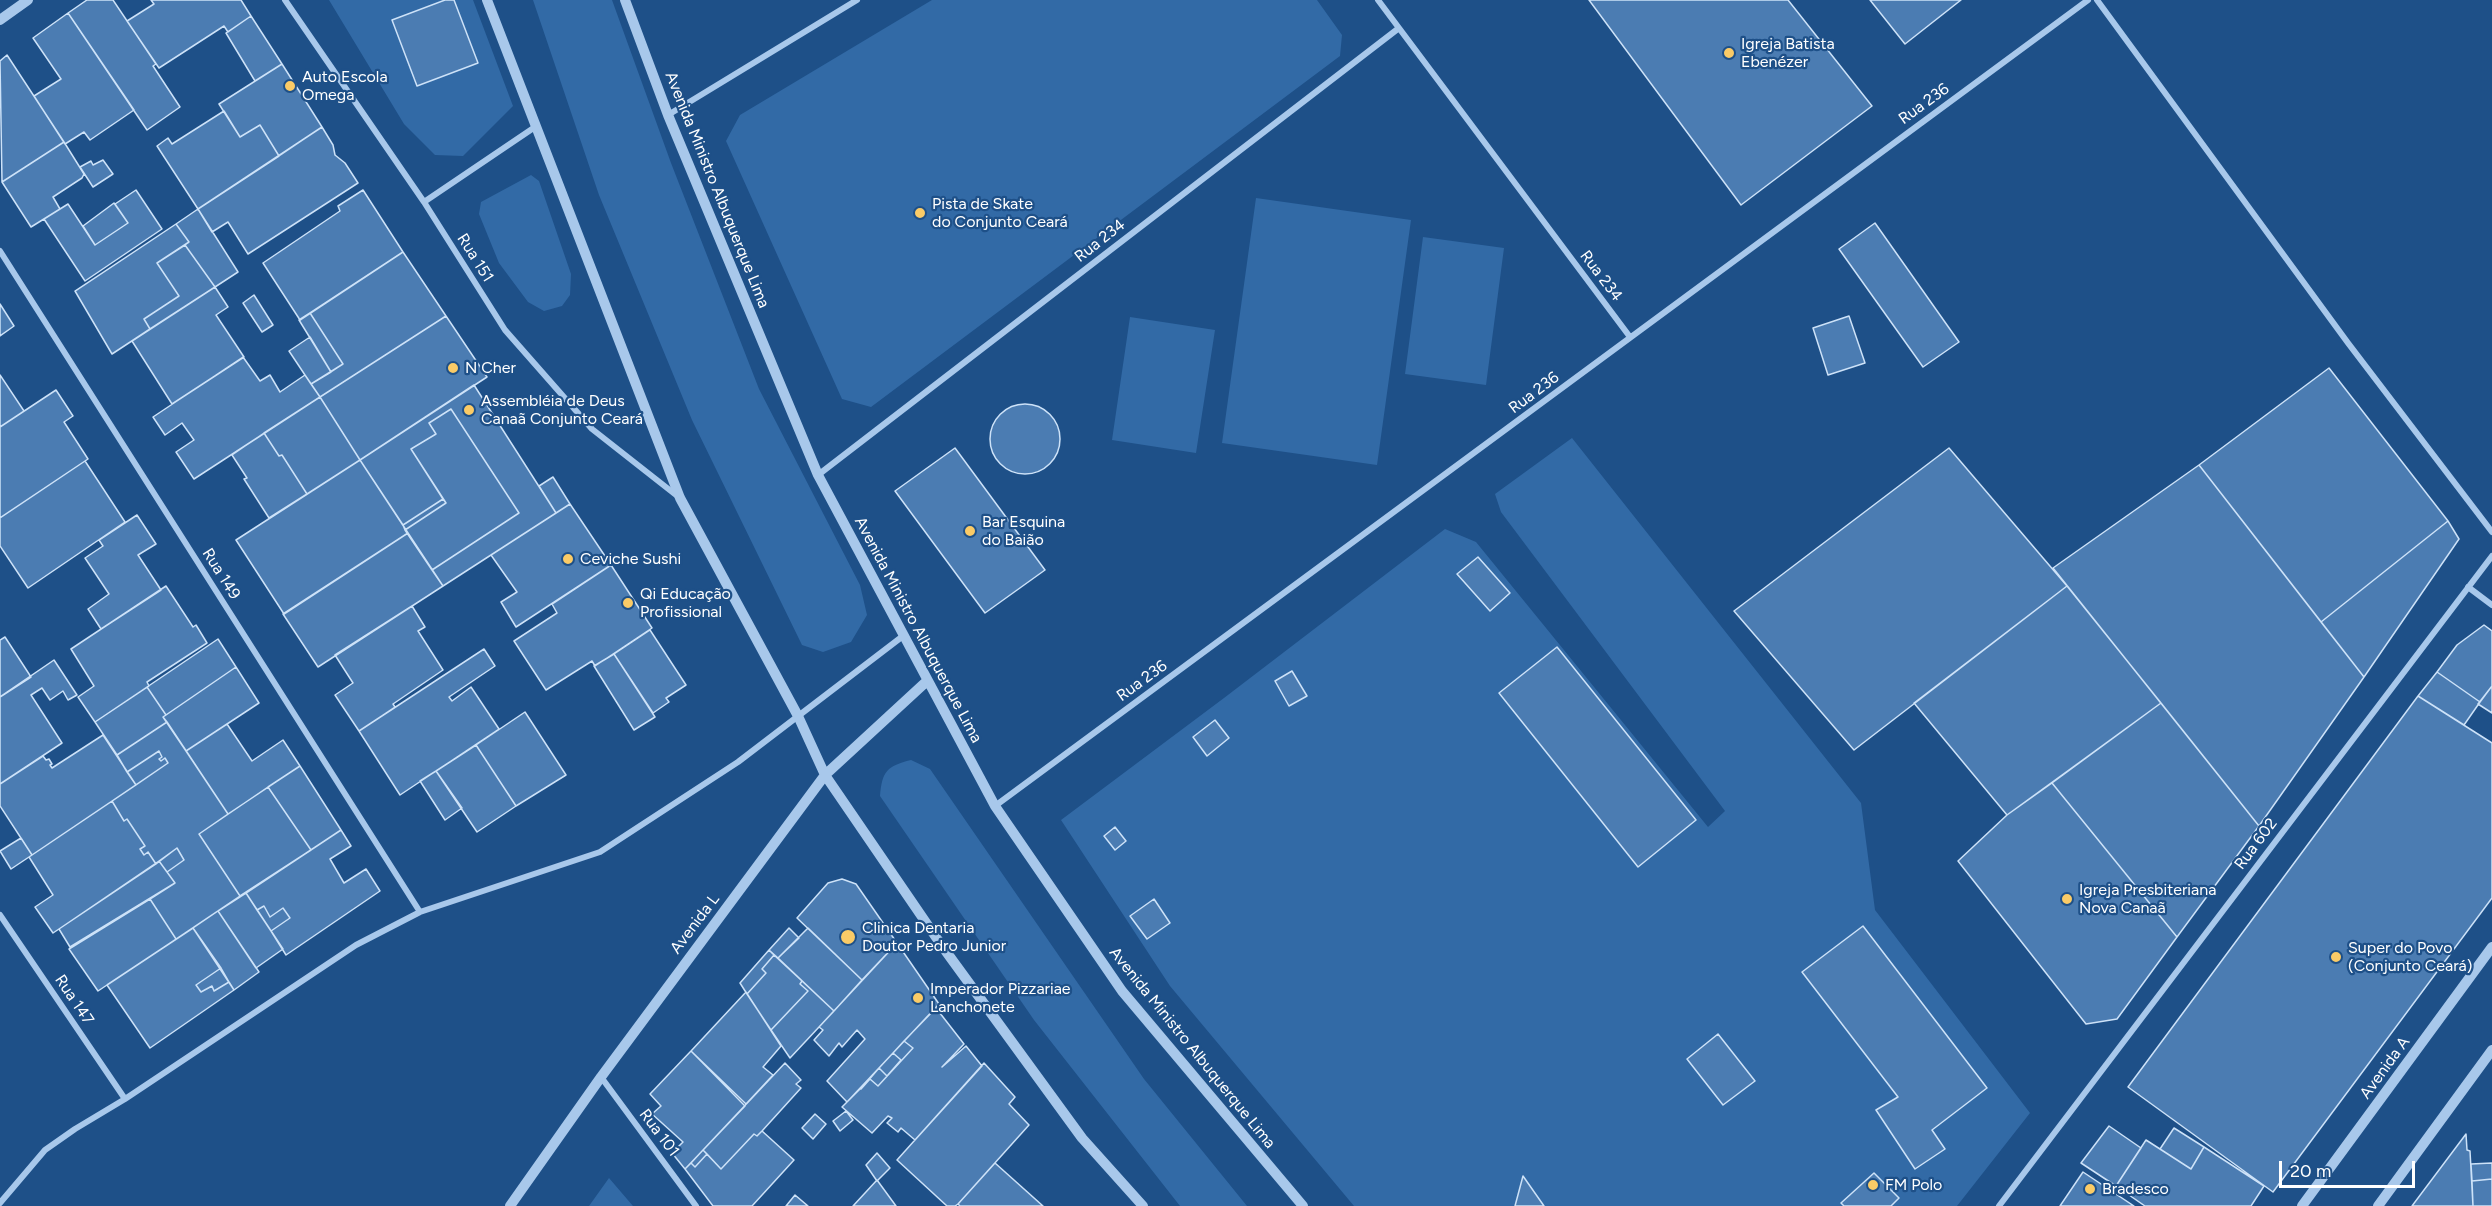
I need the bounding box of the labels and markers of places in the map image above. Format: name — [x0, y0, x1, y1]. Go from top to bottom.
place label: Igreja Batista Ebenézer — [1741, 34, 1835, 72]
marker: Igreja Batista Ebenézer — [1722, 46, 1736, 60]
place label: Auto Escola Omega — [302, 67, 388, 105]
marker: Auto Escola Omega — [283, 79, 297, 93]
place label: Pista de Skate do Conjunto Ceará — [932, 194, 1068, 232]
marker: Pista de Skate do Conjunto Ceará — [913, 206, 927, 220]
place label: N Cher — [465, 358, 516, 378]
marker: N Cher — [446, 361, 460, 375]
place label: Assembléia de Deus Canaã Conjunto Ceará — [481, 391, 643, 429]
marker: Assembléia de Deus Canaã Conjunto Ceará — [462, 403, 476, 417]
place label: Bar Esquina do Baião — [982, 512, 1065, 550]
marker: Bar Esquina do Baião — [963, 524, 977, 538]
place label: Ceviche Sushi — [580, 549, 681, 569]
marker: Ceviche Sushi — [561, 552, 575, 566]
place label: Qi Educação Profissional — [640, 584, 731, 622]
marker: Qi Educação Profissional — [621, 596, 635, 610]
place label: Igreja Presbiteriana Nova Canaã — [2079, 880, 2216, 918]
marker: Igreja Presbiteriana Nova Canaã — [2060, 892, 2074, 906]
place label: Clinica Dentaria Doutor Pedro Junior — [862, 918, 1006, 956]
marker: Clinica Dentaria Doutor Pedro Junior — [839, 928, 857, 946]
place label: Super do Povo (Conjunto Ceará) — [2348, 938, 2472, 976]
marker: Super do Povo (Conjunto Ceará) — [2329, 950, 2343, 964]
place label: Imperador Pizzariae Lanchonete — [930, 979, 1071, 1017]
marker: Imperador Pizzariae Lanchonete — [911, 991, 925, 1005]
place label: FM Polo — [1885, 1175, 1942, 1195]
marker: FM Polo — [1866, 1178, 1880, 1192]
place label: Bradesco — [2102, 1179, 2169, 1199]
marker: Bradesco — [2083, 1182, 2097, 1196]

